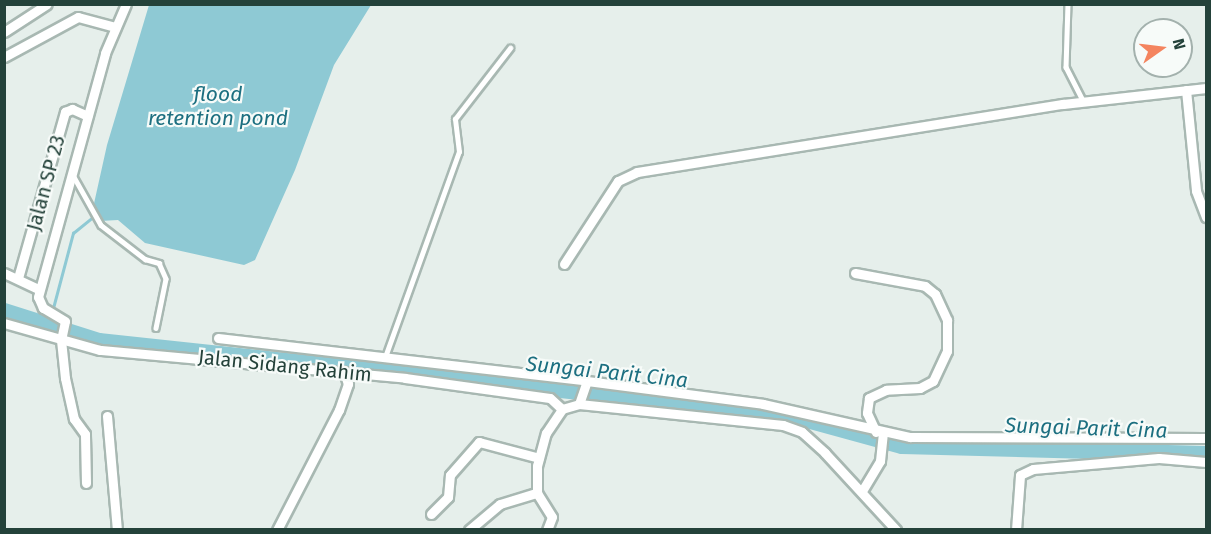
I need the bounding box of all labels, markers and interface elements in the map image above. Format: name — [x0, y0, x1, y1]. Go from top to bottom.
north arrow — [1133, 18, 1193, 78]
text: N — [1169, 37, 1190, 51]
water label: flood retention pond — [148, 81, 288, 131]
street label: Jalan SP 23 — [22, 133, 70, 233]
street label: Jalan Sidang Rahim — [197, 345, 373, 387]
water label: Sungai Parit Cina — [525, 351, 689, 393]
water label: Sungai Parit Cina — [1004, 413, 1168, 443]

